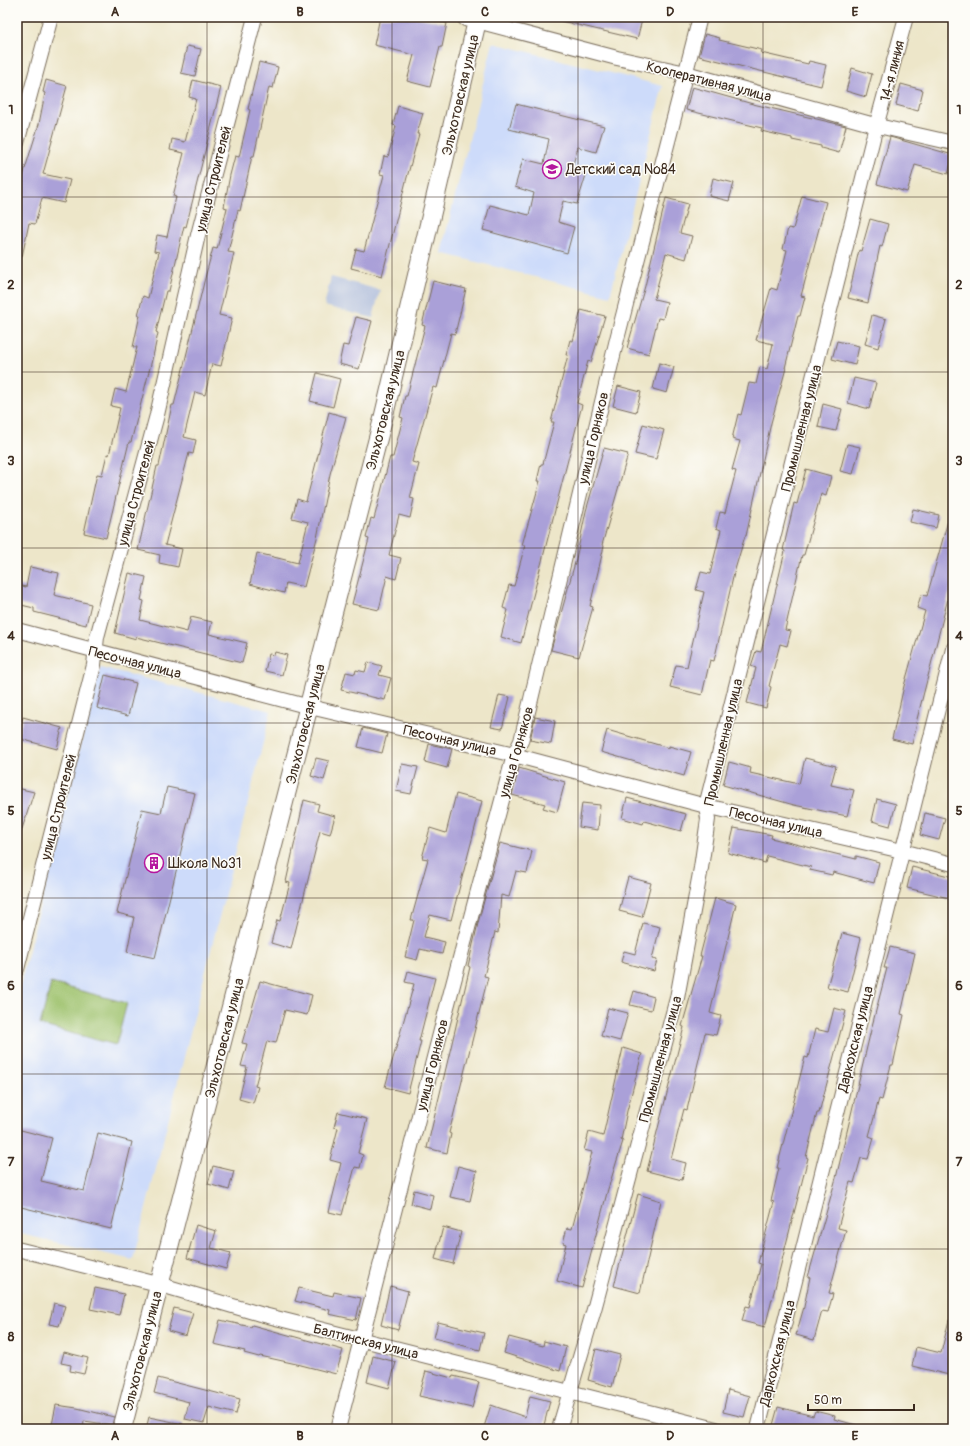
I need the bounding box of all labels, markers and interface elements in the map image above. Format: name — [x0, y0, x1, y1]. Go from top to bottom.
text: A — [111, 4, 120, 20]
text: B — [296, 4, 304, 20]
text: C — [481, 4, 489, 20]
text: D — [666, 4, 674, 20]
text: E — [852, 4, 859, 20]
street label: Эльхотовская улица — [438, 33, 483, 157]
street label: 14-я линия — [877, 39, 908, 104]
street label: Кооперативная улица — [645, 58, 773, 105]
text: 1 — [8, 102, 14, 118]
text: 1 — [956, 102, 962, 118]
street label: улица Строителей — [192, 124, 235, 235]
school or university icon: Детский сад №84 — [541, 158, 563, 180]
place label: Детский сад №84 — [565, 161, 676, 178]
text: 2 — [7, 277, 15, 293]
text: 2 — [955, 277, 963, 293]
street label: Эльхотовская улица — [362, 348, 409, 472]
street label: Промышленная улица — [778, 363, 825, 493]
street label: улица Горняков — [574, 390, 612, 487]
street label: улица Строителей — [114, 438, 159, 549]
text: 3 — [7, 453, 15, 469]
text: 3 — [955, 453, 963, 469]
text: 4 — [7, 628, 15, 644]
text: 4 — [955, 628, 963, 644]
street label: Песочная улица — [87, 643, 183, 682]
street label: Эльхотовская улица — [282, 662, 329, 786]
street label: Промышленная улица — [701, 677, 746, 807]
street label: улица Горняков — [495, 705, 538, 801]
street label: Песочная улица — [402, 722, 498, 759]
street label: улица Строителей — [37, 752, 80, 863]
text: 5 — [7, 803, 15, 819]
text: 5 — [955, 803, 963, 819]
street label: Песочная улица — [728, 804, 824, 841]
building icon: Школа №31 — [143, 852, 165, 874]
place label: Школа №31 — [168, 855, 241, 872]
street label: Эльхотовская улица — [201, 976, 248, 1100]
text: 6 — [7, 978, 15, 994]
text: 6 — [955, 978, 963, 994]
street label: Даркохская улица — [834, 984, 877, 1095]
street label: Промышленная улица — [635, 994, 686, 1124]
street label: улица Горняков — [413, 1017, 452, 1114]
text: 7 — [8, 1154, 15, 1170]
text: 7 — [956, 1154, 963, 1170]
street label: Эльхотовская улица — [119, 1289, 166, 1413]
street label: Даркохская улица — [756, 1298, 799, 1409]
street label: Балтинская улица — [312, 1320, 420, 1363]
text: 8 — [8, 1329, 15, 1345]
text: 8 — [956, 1329, 963, 1345]
scale bar — [808, 1386, 914, 1412]
text: 50 m — [814, 1393, 842, 1408]
text: A — [111, 1428, 120, 1444]
text: B — [296, 1428, 304, 1444]
text: C — [481, 1428, 489, 1444]
text: D — [666, 1428, 674, 1444]
text: E — [852, 1428, 859, 1444]

